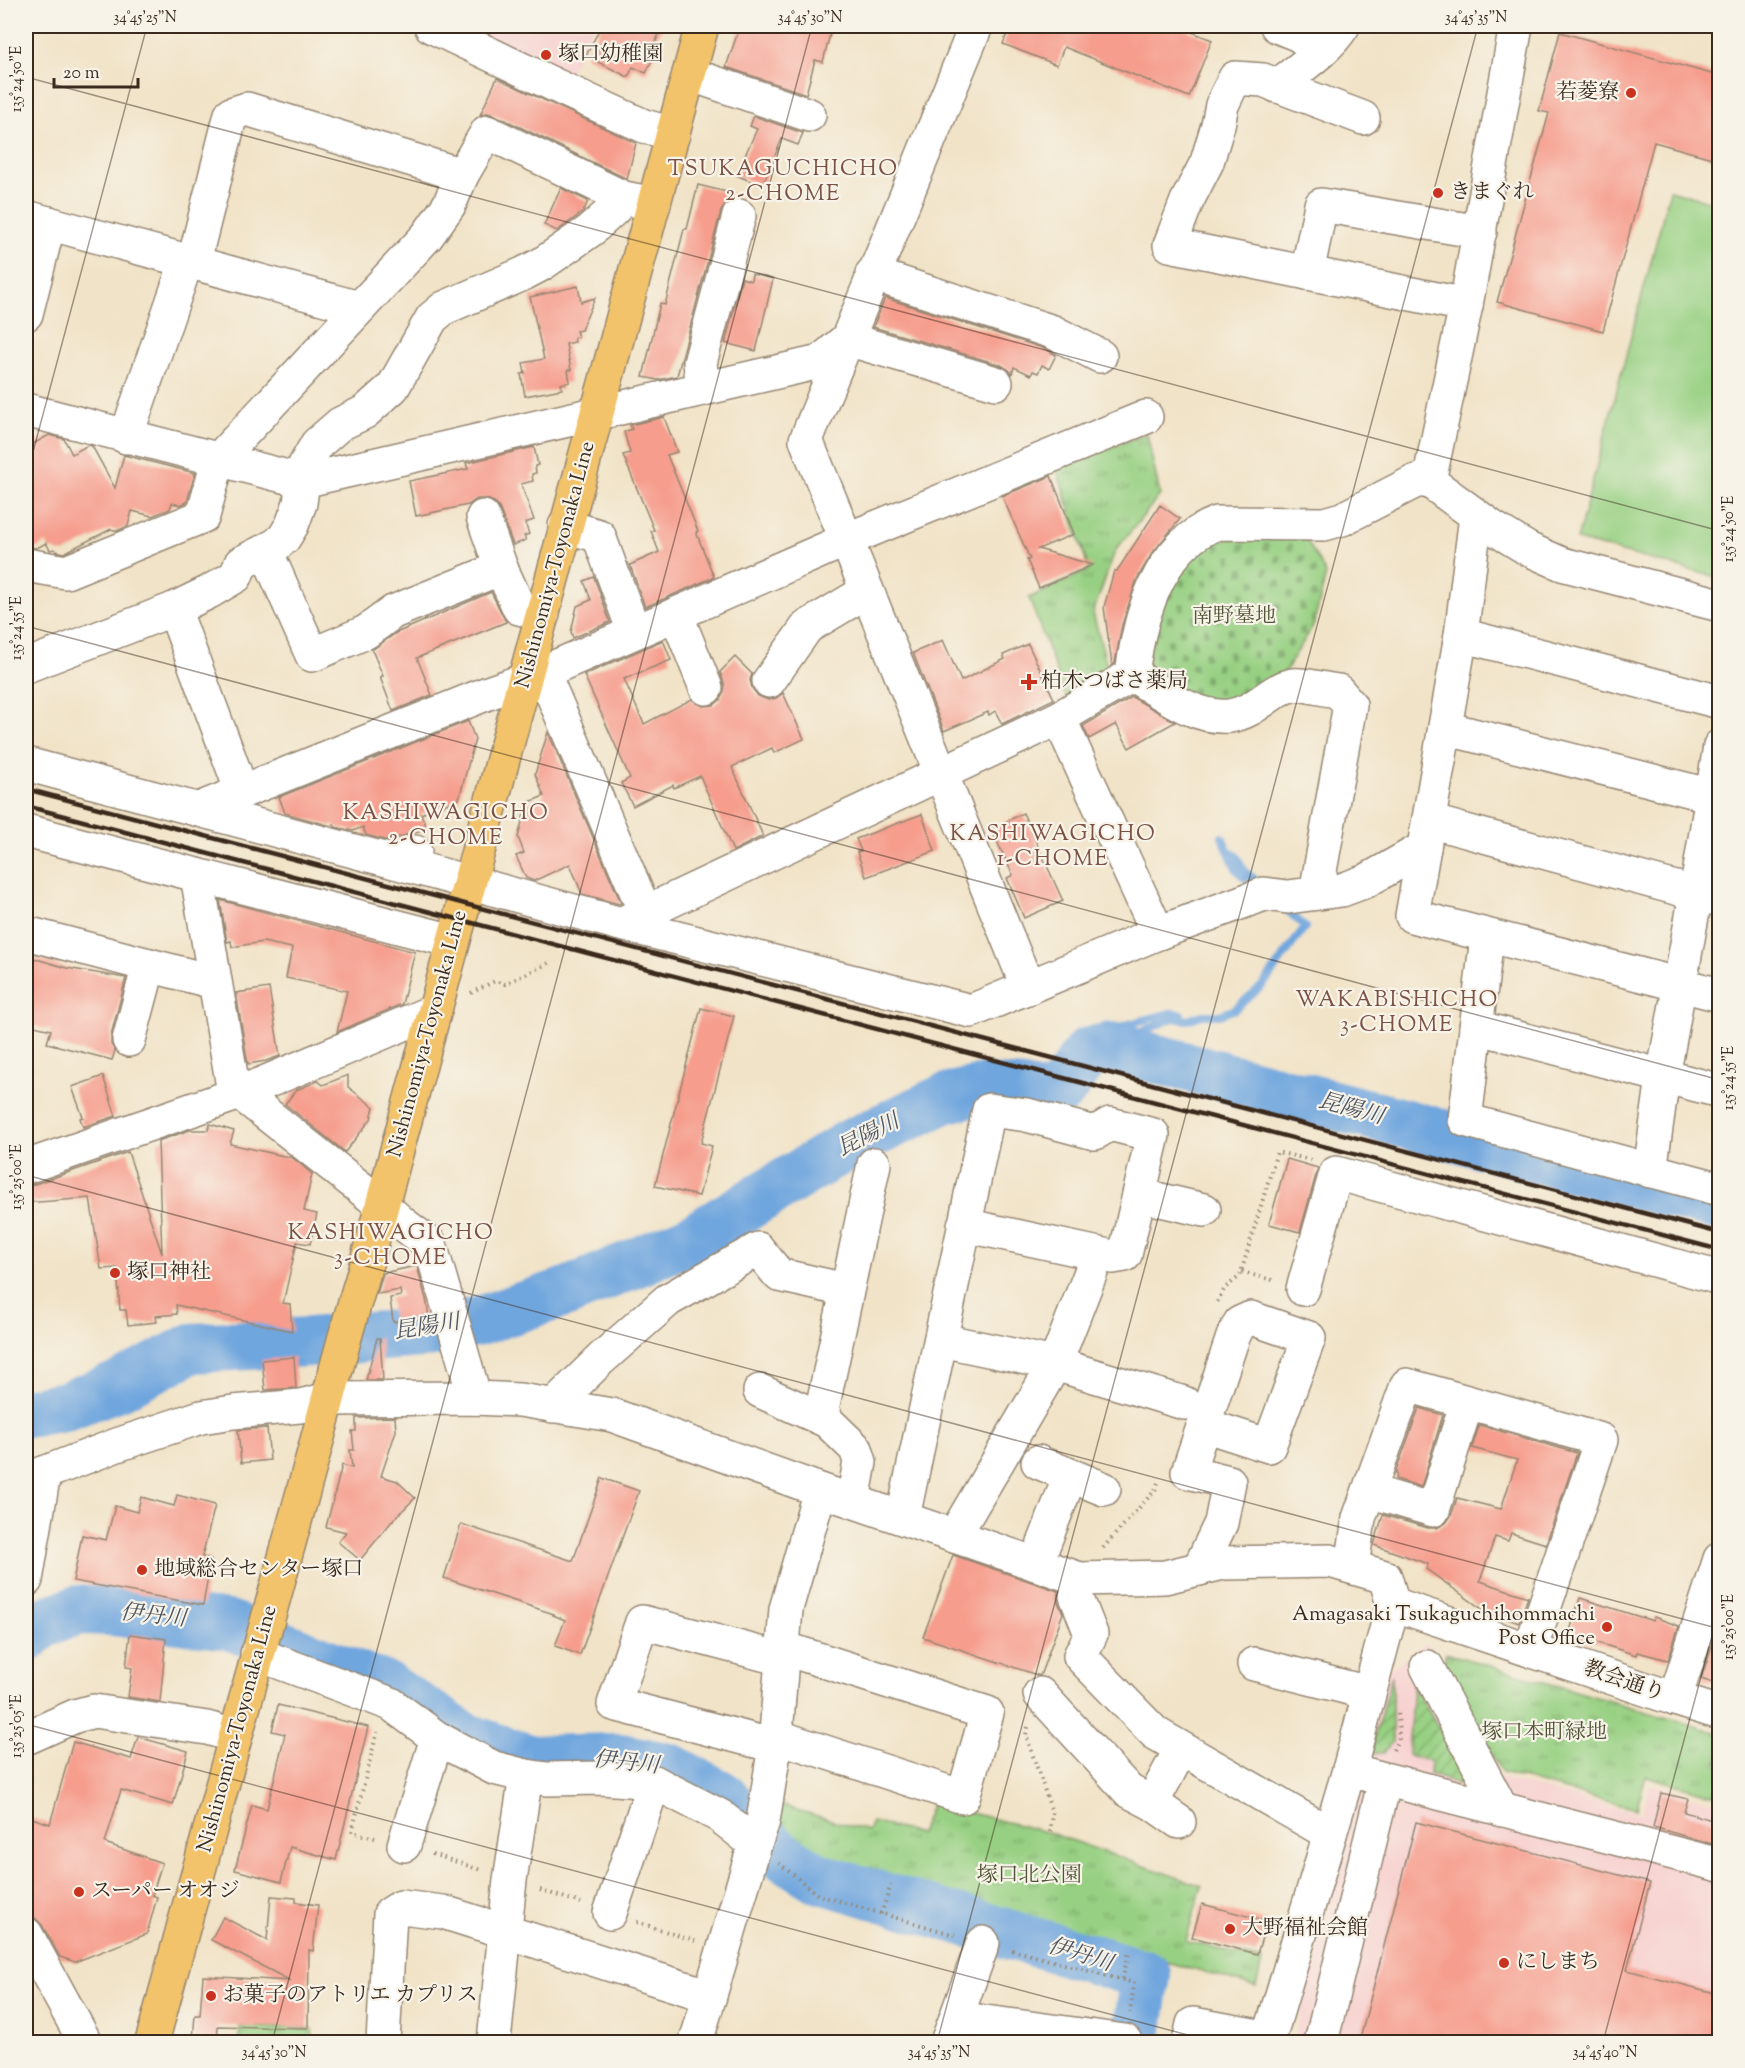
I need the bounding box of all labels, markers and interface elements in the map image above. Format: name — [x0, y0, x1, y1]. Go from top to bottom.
text: 34°45'25"N — [113, 8, 177, 29]
text: 34°45'30"N — [778, 8, 842, 29]
text: 34°45'35"N — [1445, 8, 1507, 29]
place label: 塚口幼稚園 — [558, 40, 663, 70]
text: 135°24'50"E — [7, 46, 28, 112]
marker: 塚口幼稚園 — [539, 48, 553, 62]
scale bar — [54, 51, 138, 89]
text: 20 m — [63, 61, 100, 87]
place label: 若菱寮 — [1556, 78, 1619, 108]
marker: 若菱寮 — [1624, 86, 1638, 100]
district label: TSUKAGUCHICHO 2-CHOME — [668, 154, 898, 211]
place label: きまぐれ — [1450, 178, 1534, 208]
marker: きまぐれ — [1431, 186, 1445, 200]
street label: Nishinomiya-Toyonaka Line — [509, 438, 603, 692]
text: 135°24'50"E — [1719, 496, 1740, 562]
text: 135°24'55"E — [7, 596, 28, 660]
park label: 南野墓地 — [1192, 602, 1276, 632]
place label: 柏木つばさ薬局 — [1041, 667, 1188, 697]
marker: 柏木つばさ薬局 — [1022, 675, 1036, 689]
district label: KASHIWAGICHO 2-CHOME — [343, 798, 549, 855]
district label: KASHIWAGICHO 1-CHOME — [950, 819, 1156, 876]
street label: Nishinomiya-Toyonaka Line — [381, 907, 475, 1161]
district label: WAKABISHICHO 3-CHOME — [1295, 985, 1499, 1042]
text: 135°24'55"E — [1719, 1046, 1740, 1110]
water label: 昆陽川 — [1315, 1086, 1389, 1135]
water label: 昆陽川 — [832, 1106, 907, 1165]
text: 135°25'00"E — [7, 1144, 28, 1210]
district label: KASHIWAGICHO 3-CHOME — [288, 1218, 494, 1275]
place label: 塚口神社 — [127, 1258, 211, 1288]
marker: 塚口神社 — [108, 1266, 122, 1280]
water label: 昆陽川 — [392, 1307, 464, 1349]
place label: 地域総合センター塚口 — [154, 1555, 363, 1585]
marker: 地域総合センター塚口 — [135, 1563, 149, 1577]
text: 135°25'00"E — [1719, 1594, 1740, 1660]
water label: 伊丹川 — [119, 1598, 189, 1637]
place label: Amagasaki Tsukaguchihommachi Post Office — [1292, 1600, 1595, 1654]
street label: Nishinomiya-Toyonaka Line — [191, 1602, 285, 1856]
marker: Amagasaki Tsukaguchihommachi Post Office — [1600, 1620, 1614, 1634]
street label: 教会通り — [1579, 1654, 1669, 1710]
text: 135°25'05"E — [7, 1694, 28, 1758]
park label: 塚口本町緑地 — [1481, 1718, 1607, 1748]
water label: 伊丹川 — [592, 1745, 662, 1784]
park label: 塚口北公園 — [977, 1861, 1082, 1891]
place label: スーパー オオジ — [91, 1877, 240, 1907]
marker: スーパー オオジ — [72, 1885, 86, 1899]
place label: 大野福祉会館 — [1242, 1914, 1368, 1944]
marker: 大野福祉会館 — [1223, 1922, 1237, 1936]
water label: 伊丹川 — [1044, 1931, 1118, 1982]
place label: にしまち — [1516, 1948, 1600, 1978]
marker: にしまち — [1497, 1956, 1511, 1970]
place label: お菓子のアトリエ カプリス — [223, 1981, 478, 2011]
marker: お菓子のアトリエ カプリス — [204, 1989, 218, 2003]
text: 34°45'30"N — [242, 2043, 306, 2064]
text: 34°45'35"N — [908, 2043, 970, 2064]
text: 34°45'40"N — [1573, 2043, 1637, 2064]

